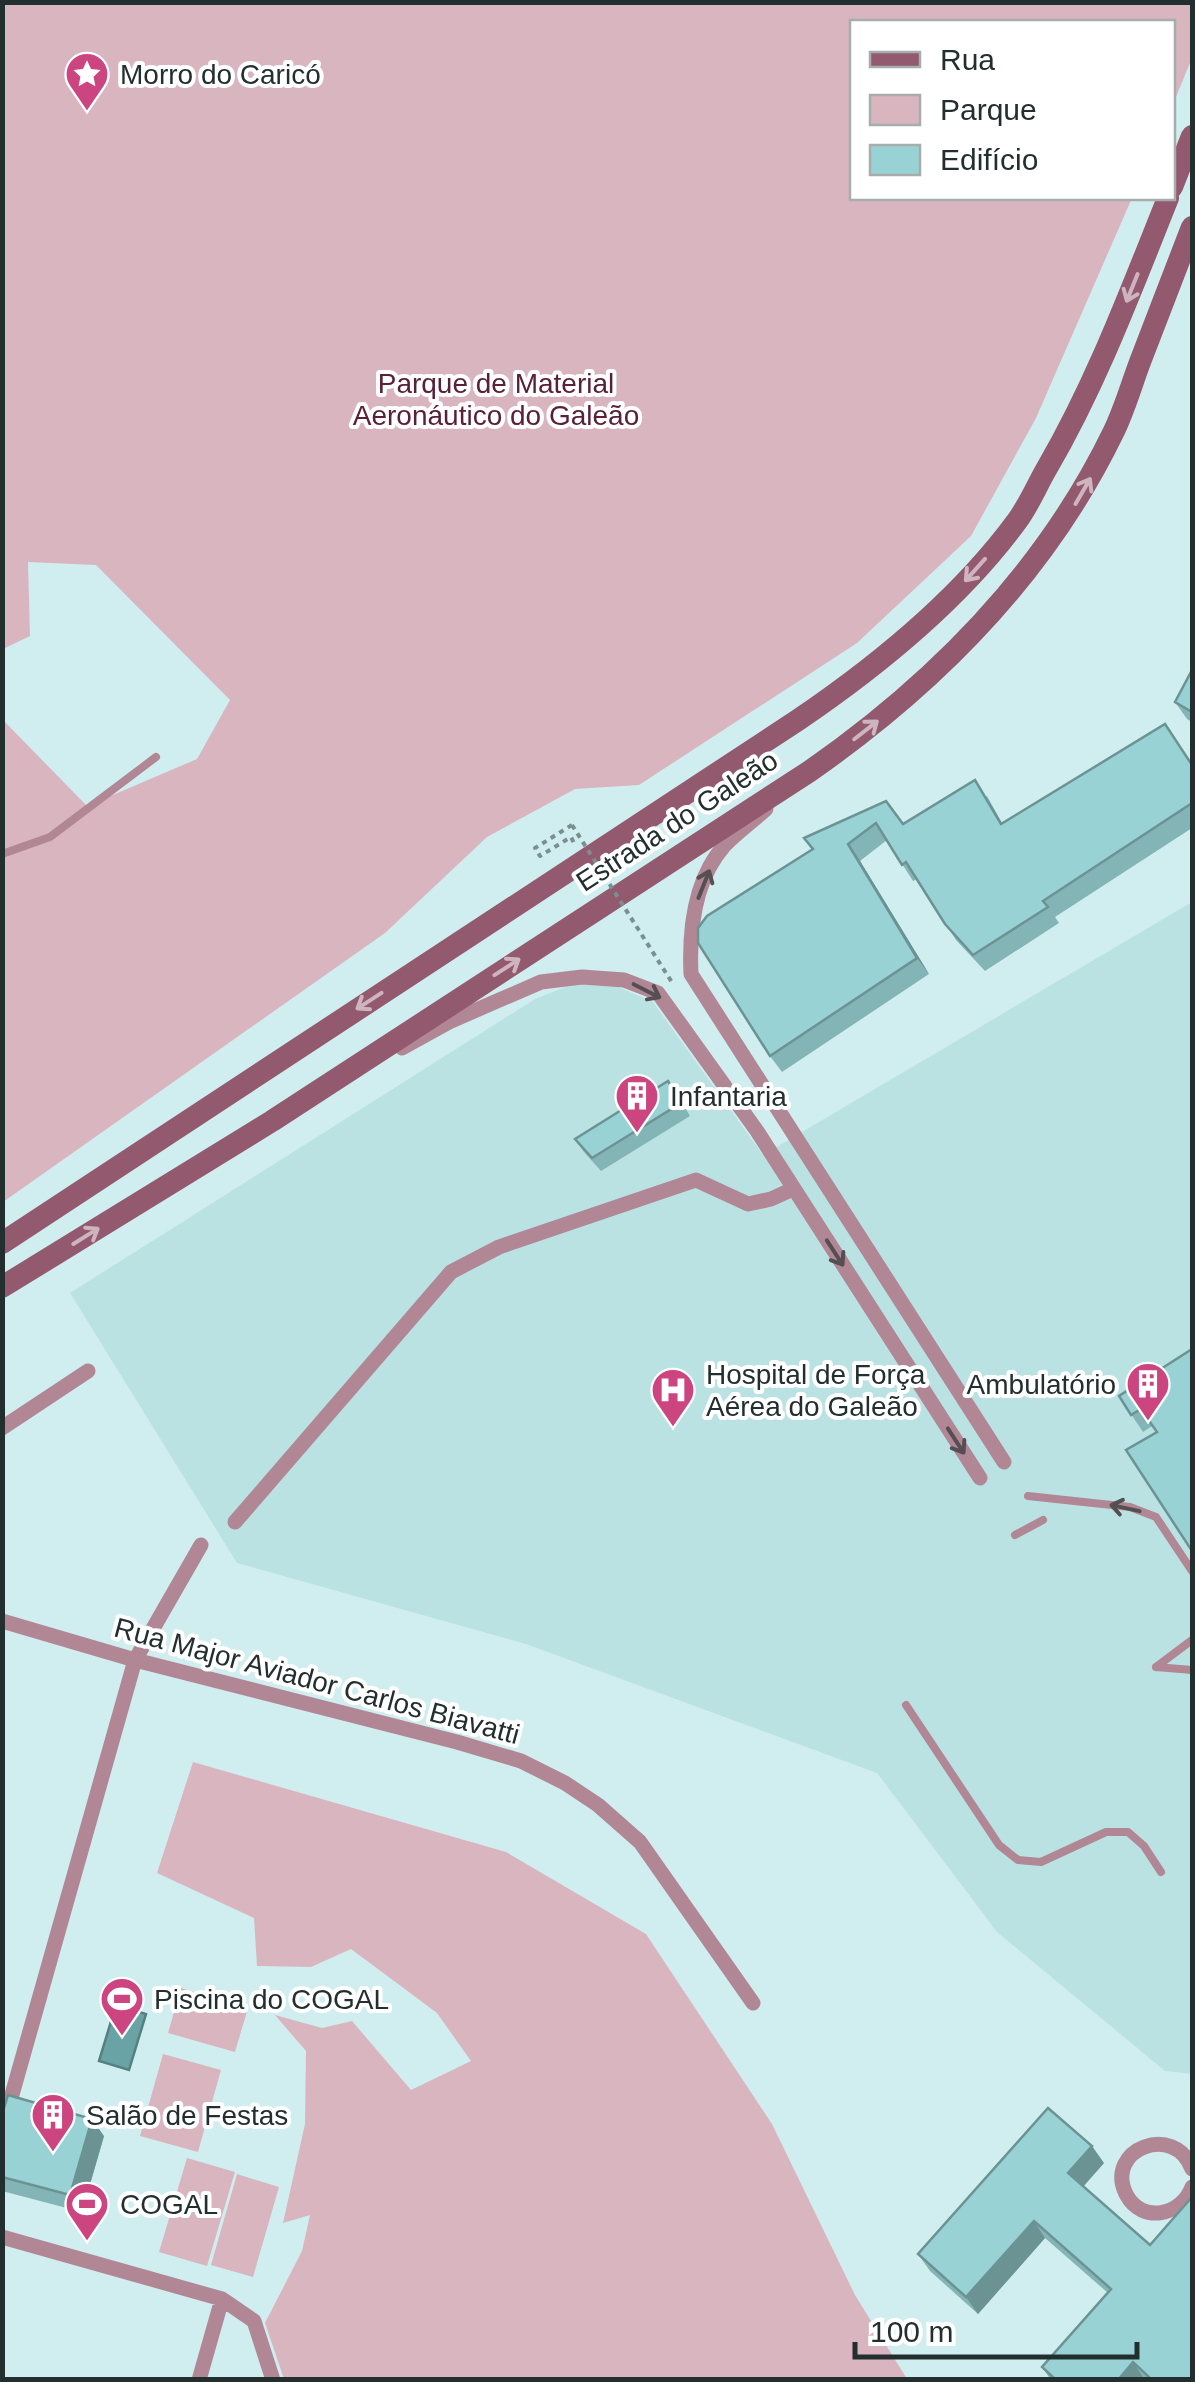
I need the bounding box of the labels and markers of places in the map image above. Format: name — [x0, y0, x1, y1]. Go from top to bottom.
place icon: Morro do Caricó — [64, 51, 110, 112]
place label: Morro do Caricó — [120, 59, 321, 90]
building icon: Infantaria — [614, 1073, 660, 1134]
place label: Infantaria — [670, 1081, 787, 1112]
place label: Hospital de Força Aérea do Galeão — [706, 1359, 926, 1422]
building icon: Ambulatório — [1125, 1361, 1171, 1422]
hospital icon: Hospital de Força Aérea do Galeão — [650, 1367, 696, 1428]
place label: Ambulatório — [967, 1369, 1116, 1400]
sports icon: Piscina do COGAL — [99, 1976, 145, 2037]
place label: Piscina do COGAL — [154, 1984, 389, 2015]
building icon: Salão de Festas — [30, 2092, 76, 2153]
place label: Salão de Festas — [86, 2100, 288, 2131]
sports icon: COGAL — [64, 2181, 110, 2242]
place label: COGAL — [120, 2189, 218, 2220]

